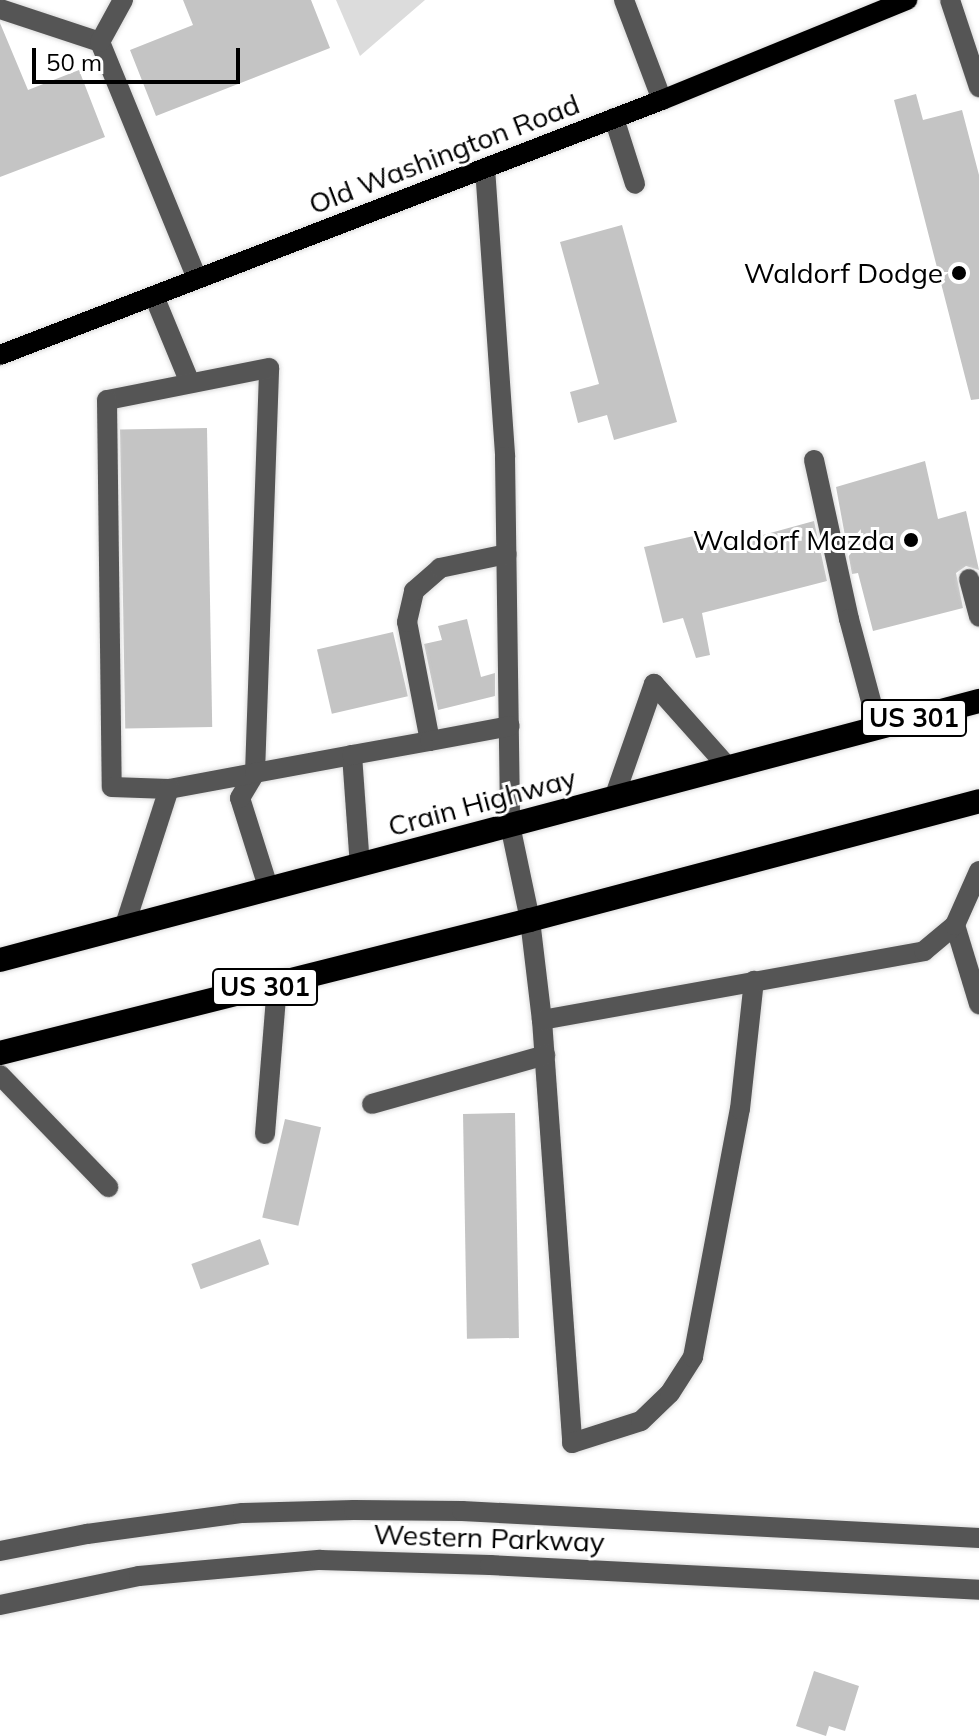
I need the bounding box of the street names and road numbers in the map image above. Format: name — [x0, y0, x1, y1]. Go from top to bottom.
street label: Old Washington Road — [304, 87, 584, 221]
road number: US 301 — [860, 696, 968, 740]
street label: Crain Highway — [384, 761, 580, 843]
road number: US 301 — [211, 965, 319, 1009]
street label: Western Parkway — [373, 1517, 605, 1559]

